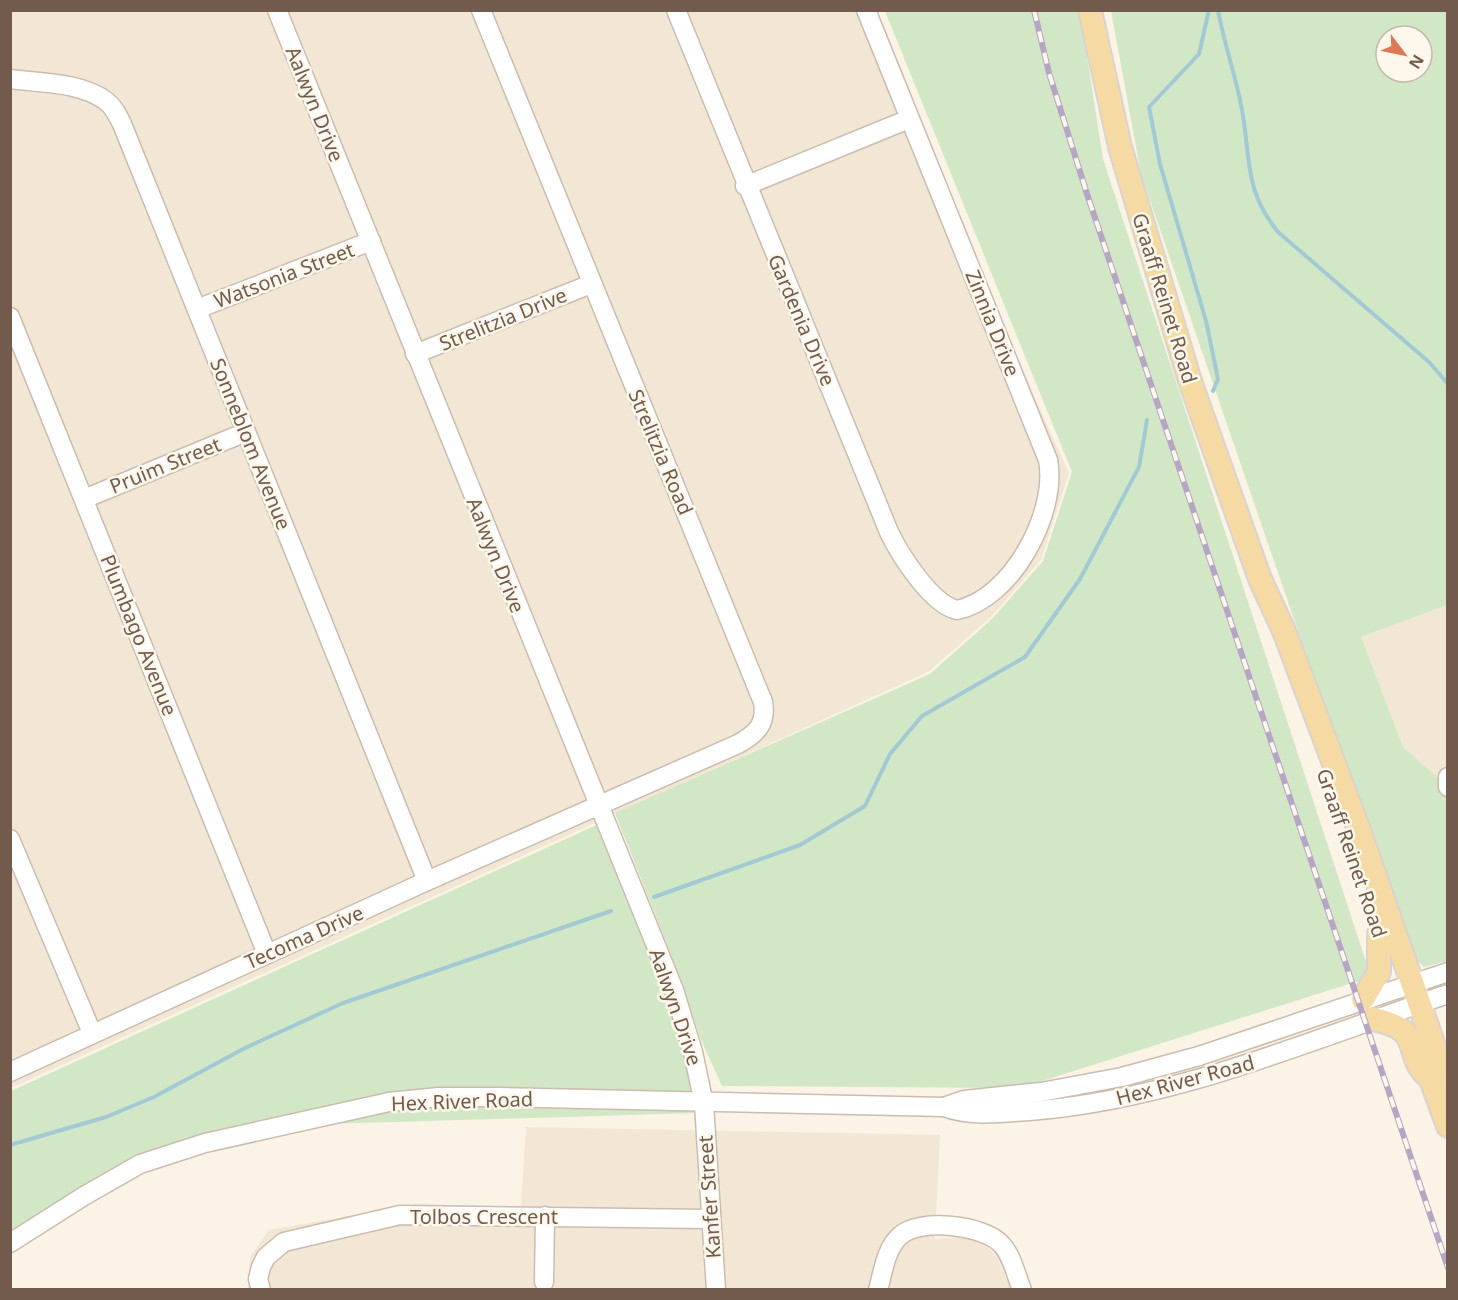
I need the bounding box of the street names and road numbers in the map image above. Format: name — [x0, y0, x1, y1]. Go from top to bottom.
street label: Aalwyn Drive — [280, 42, 350, 166]
street label: Graaff Reinet Road — [1126, 210, 1204, 386]
street label: Watsonia Street — [210, 236, 358, 314]
street label: Gardenia Drive — [762, 250, 842, 390]
street label: Zinnia Drive — [959, 266, 1027, 380]
street label: Strelitzia Drive — [435, 281, 571, 357]
street label: Sonneblom Avenue — [204, 354, 298, 534]
street label: Strelitzia Road — [622, 385, 700, 519]
street label: Pruim Street — [105, 430, 225, 500]
street label: Aalwyn Drive — [461, 493, 531, 617]
street label: Plumbago Avenue — [94, 550, 184, 720]
street label: Graaff Reinet Road — [1310, 765, 1394, 941]
street label: Tecoma Drive — [240, 899, 368, 975]
street label: Aalwyn Drive — [643, 945, 709, 1069]
street label: Hex River Road — [1113, 1049, 1257, 1111]
street label: Hex River Road — [391, 1085, 533, 1117]
street label: Kanfer Street — [691, 1134, 727, 1260]
street label: Tolbos Crescent — [410, 1203, 558, 1230]

